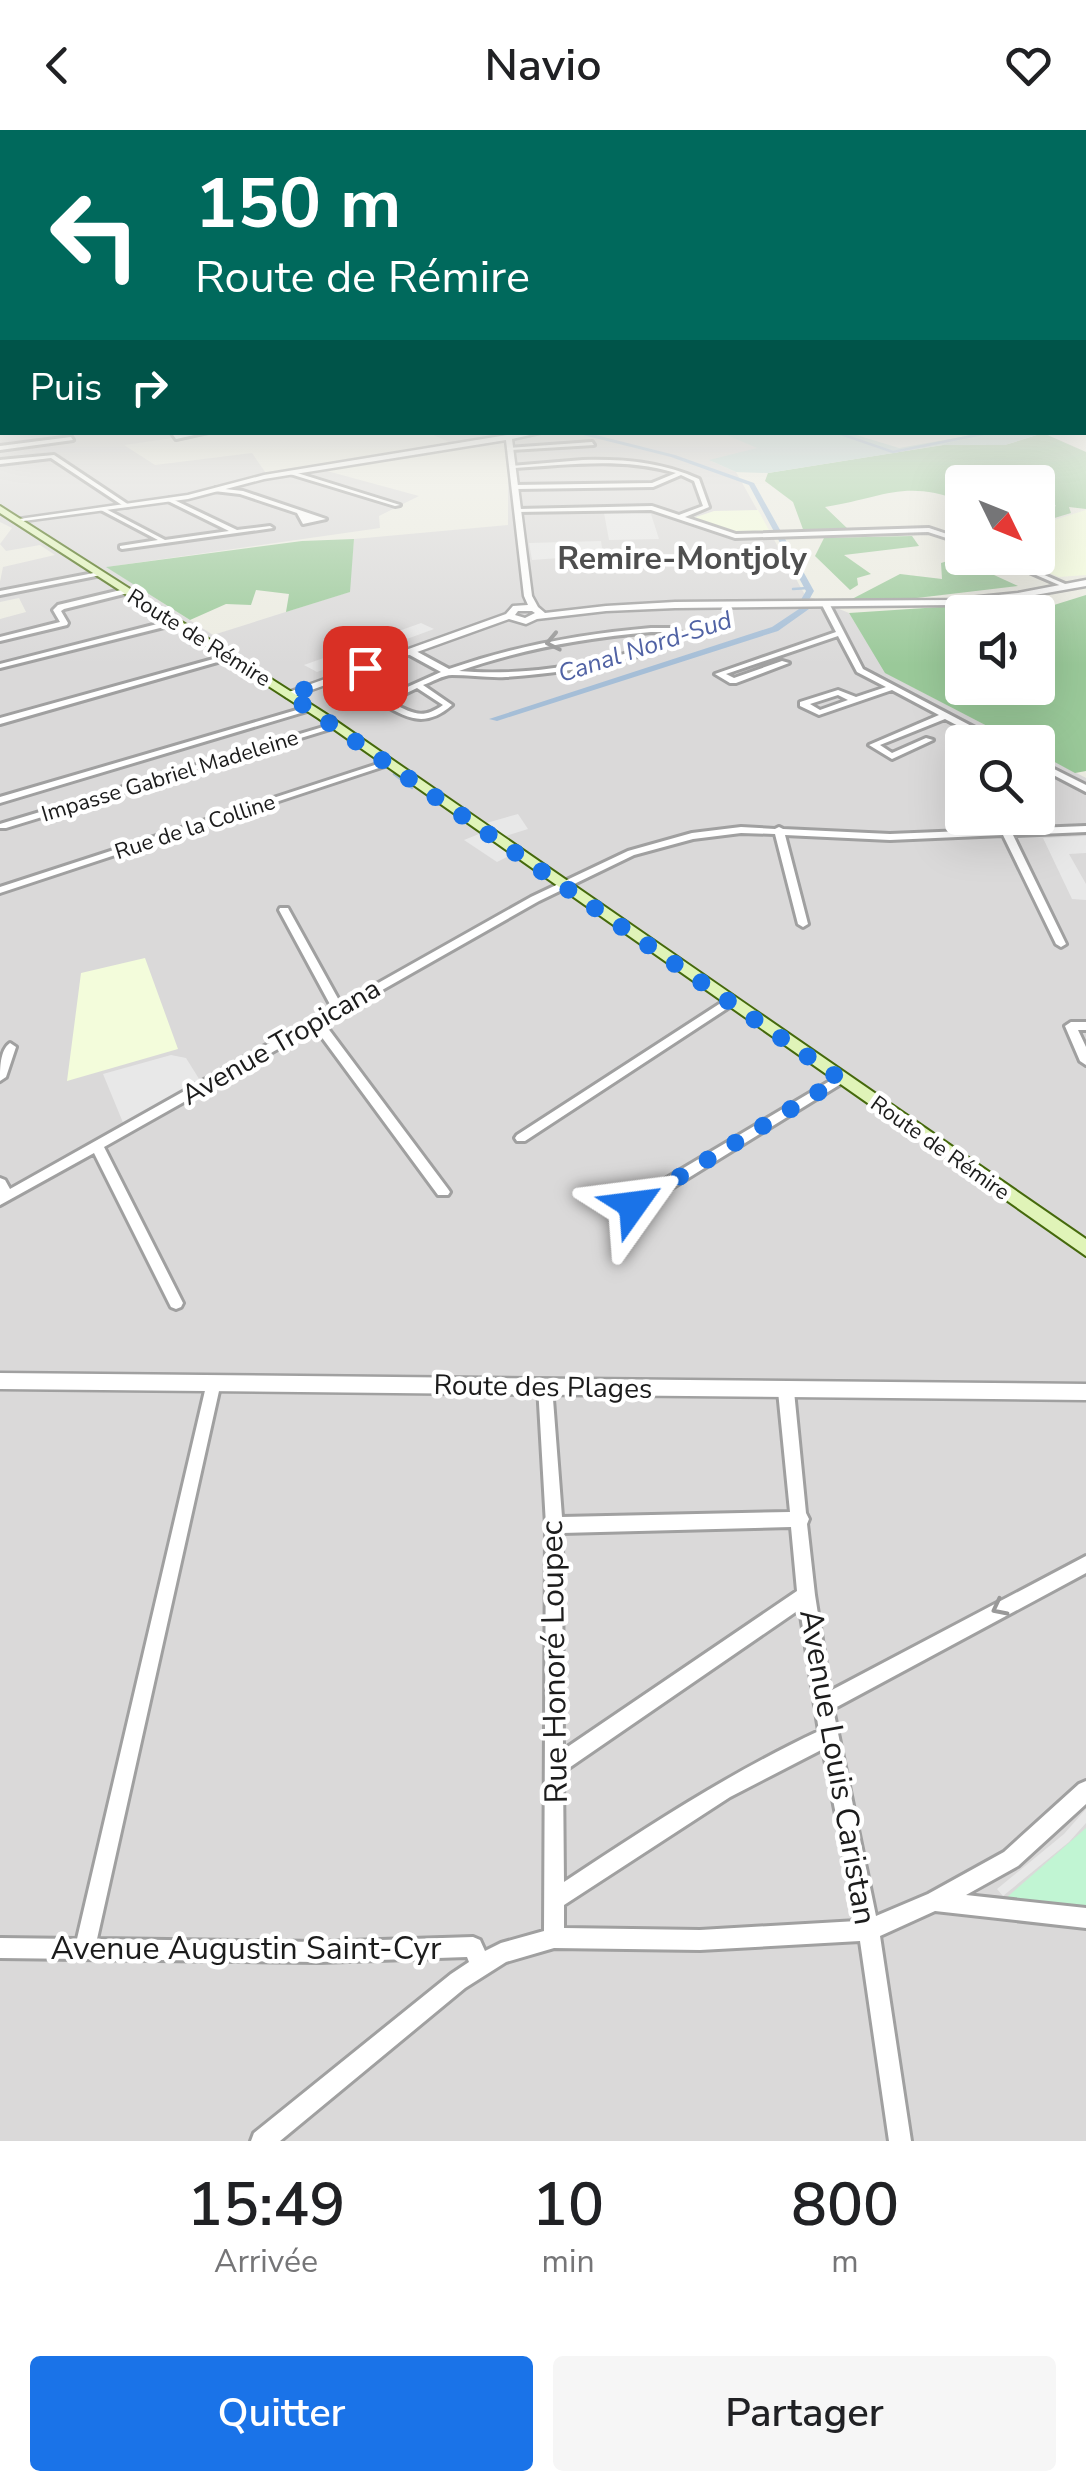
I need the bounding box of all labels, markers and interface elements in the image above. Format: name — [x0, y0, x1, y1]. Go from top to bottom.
text: Navio — [484, 35, 602, 96]
icon: back — [30, 38, 85, 93]
icon: heart — [1001, 38, 1056, 93]
text: 150 m — [195, 156, 401, 252]
icon: left — [30, 170, 160, 300]
text: Route de Rémire — [195, 247, 530, 308]
icon: right — [122, 360, 177, 415]
text: Puis — [30, 362, 102, 413]
north arrow — [945, 465, 1055, 575]
map controls — [945, 465, 1055, 835]
district label: Remire-Montjoly — [557, 537, 808, 580]
street label: Route de Rémire — [122, 582, 276, 694]
button: sound — [945, 595, 1055, 705]
water label: Canal Nord-Sud — [554, 603, 737, 691]
pin — [323, 626, 408, 711]
one-way arrow — [545, 630, 562, 651]
icon: arrive — [338, 641, 393, 696]
street label: Impasse Gabriel Madeleine — [38, 723, 302, 829]
button: search — [945, 725, 1055, 835]
street label: Rue de la Colline — [111, 787, 279, 867]
street label: Avenue Tropicana — [175, 970, 387, 1114]
street label: Route de Rémire — [864, 1089, 1016, 1207]
position arrow — [581, 1153, 685, 1257]
street label: Route des Plages — [433, 1366, 653, 1408]
street label: Rue Honoré Loupec — [530, 1520, 578, 1804]
one-way arrow — [992, 1596, 1010, 1615]
street label: Avenue Louis Caristan — [789, 1606, 887, 1928]
street label: Avenue Augustin Saint-Cyr — [51, 1927, 442, 1970]
text: 15:49 — [187, 2164, 345, 2246]
text: 10 — [532, 2164, 604, 2246]
text: 800 — [791, 2164, 899, 2246]
text: Arrivée — [214, 2240, 318, 2283]
text: min — [542, 2240, 595, 2283]
text: m — [831, 2240, 859, 2283]
button: Quitter — [30, 2356, 533, 2471]
button: Partager — [553, 2356, 1056, 2471]

